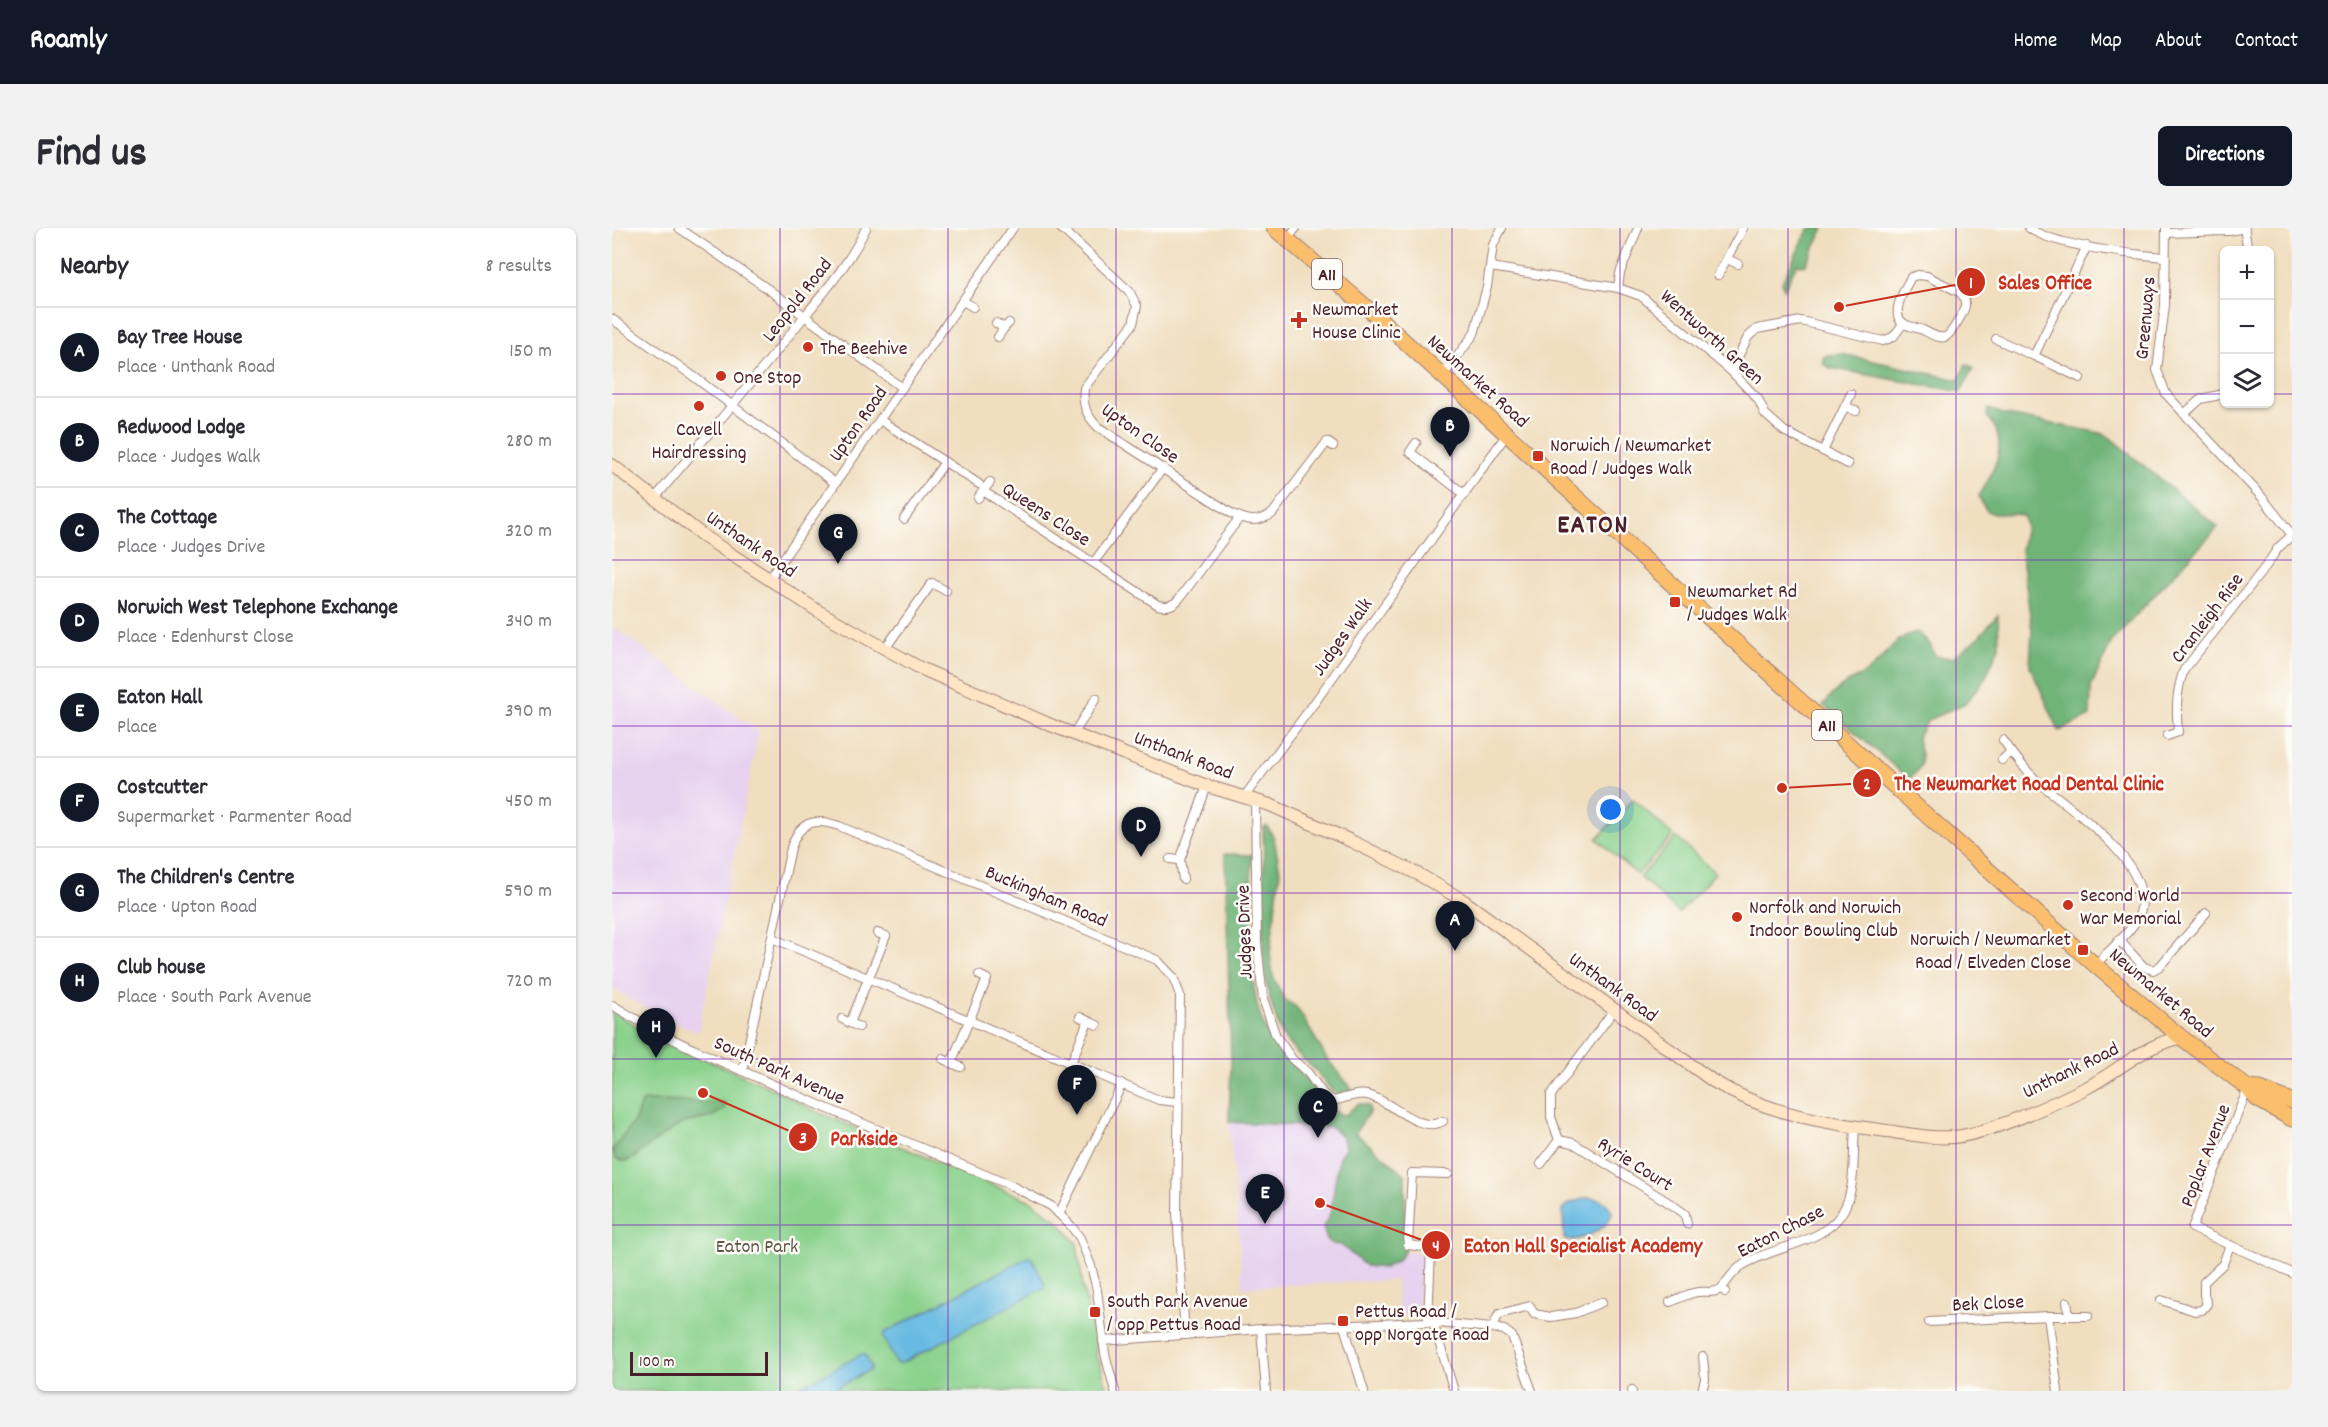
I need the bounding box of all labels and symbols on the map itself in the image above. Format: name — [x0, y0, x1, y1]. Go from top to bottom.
street label: Leopold Road — [757, 253, 840, 349]
road number: A11 — [1312, 259, 1342, 289]
callout: Sales Office — [1956, 262, 2104, 301]
text: Sales Office — [1998, 270, 2092, 300]
text: 1 — [1969, 272, 1973, 297]
street label: Greenways — [2129, 276, 2165, 361]
street label: Wentworth Green — [1653, 284, 1769, 393]
place label: Newmarket House Clinic — [1312, 297, 1401, 348]
marker: Newmarket House Clinic — [1290, 311, 1308, 329]
street label: Newmarket Road — [1420, 329, 1534, 436]
place label: The Beehive — [820, 336, 908, 364]
marker: The Beehive — [801, 340, 815, 354]
place label: One Stop — [733, 365, 801, 393]
marker: One Stop — [714, 369, 728, 383]
street label: Upton Road — [823, 381, 896, 468]
street label: Upton Close — [1094, 397, 1184, 472]
marker: Cavell Hairdressing — [692, 399, 706, 413]
pin: B — [1430, 408, 1470, 457]
place label: Cavell Hairdressing — [652, 417, 746, 468]
place label: Norwich / Newmarket Road / Judges Walk — [1550, 433, 1711, 484]
marker: Norwich / Newmarket Road / Judges Walk — [1531, 449, 1545, 463]
street label: Queens Close — [995, 476, 1095, 555]
street label: Unthank Road — [699, 505, 801, 586]
district label: EATON — [1557, 508, 1629, 545]
pin: G — [818, 514, 858, 564]
street label: Cranleigh Rise — [2165, 568, 2252, 670]
place label: Newmarket Rd / Judges Walk — [1687, 579, 1797, 630]
street label: Judges Walk — [1306, 593, 1381, 682]
marker: Newmarket Rd / Judges Walk — [1668, 595, 1682, 609]
road number: A11 — [1812, 710, 1842, 740]
street label: Unthank Road — [1129, 725, 1237, 789]
callout: The Newmarket Road Dental Clinic — [1852, 764, 2176, 803]
text: The Newmarket Road Dental Clinic — [1894, 771, 2165, 801]
text: 2 — [1863, 773, 1871, 798]
your location — [1596, 795, 1625, 824]
pin: D — [1122, 808, 1160, 857]
street label: Buckingham Road — [980, 859, 1111, 936]
place label: Second World War Memorial — [2080, 883, 2181, 934]
street label: Judges Drive — [1230, 884, 1262, 980]
place label: Norfolk and Norwich Indoor Bowling Club — [1749, 895, 1901, 946]
marker: Second World War Memorial — [2061, 898, 2075, 912]
pin: A — [1436, 902, 1474, 951]
marker: Norfolk and Norwich Indoor Bowling Club — [1730, 910, 1744, 924]
place label: Norwich / Newmarket Road / Elveden Close — [1910, 927, 2071, 978]
street label: Newmarket Road — [2102, 942, 2218, 1046]
marker: Norwich / Newmarket Road / Elveden Close — [2076, 943, 2090, 957]
street label: Unthank Road — [1562, 946, 1663, 1030]
pin: H — [636, 1008, 675, 1058]
street label: South Park Avenue — [709, 1030, 849, 1113]
street label: Unthank Road — [2018, 1036, 2124, 1107]
pin: F — [1058, 1066, 1096, 1115]
pin: C — [1298, 1088, 1338, 1138]
street label: Poplar Avenue — [2174, 1100, 2239, 1212]
callout: Parkside — [788, 1118, 909, 1157]
text: Parkside — [830, 1126, 898, 1156]
text: 3 — [799, 1127, 807, 1152]
street label: Ryrie Court — [1591, 1131, 1678, 1200]
pin: E — [1246, 1174, 1284, 1224]
street label: Eaton Chase — [1733, 1199, 1830, 1267]
callout: Eaton Hall Specialist Academy — [1421, 1225, 1714, 1264]
text: Eaton Hall Specialist Academy — [1464, 1233, 1704, 1263]
park label: Eaton Park — [716, 1234, 798, 1262]
text: 4 — [1432, 1235, 1440, 1260]
place label: South Park Avenue / opp Pettus Road — [1107, 1289, 1248, 1340]
street label: Bek Close — [1952, 1289, 2025, 1321]
place label: Pettus Road / opp Norgate Road — [1355, 1299, 1489, 1350]
marker: South Park Avenue / opp Pettus Road — [1088, 1305, 1102, 1319]
marker: Pettus Road / opp Norgate Road — [1336, 1314, 1350, 1328]
scale bar — [630, 1349, 768, 1376]

